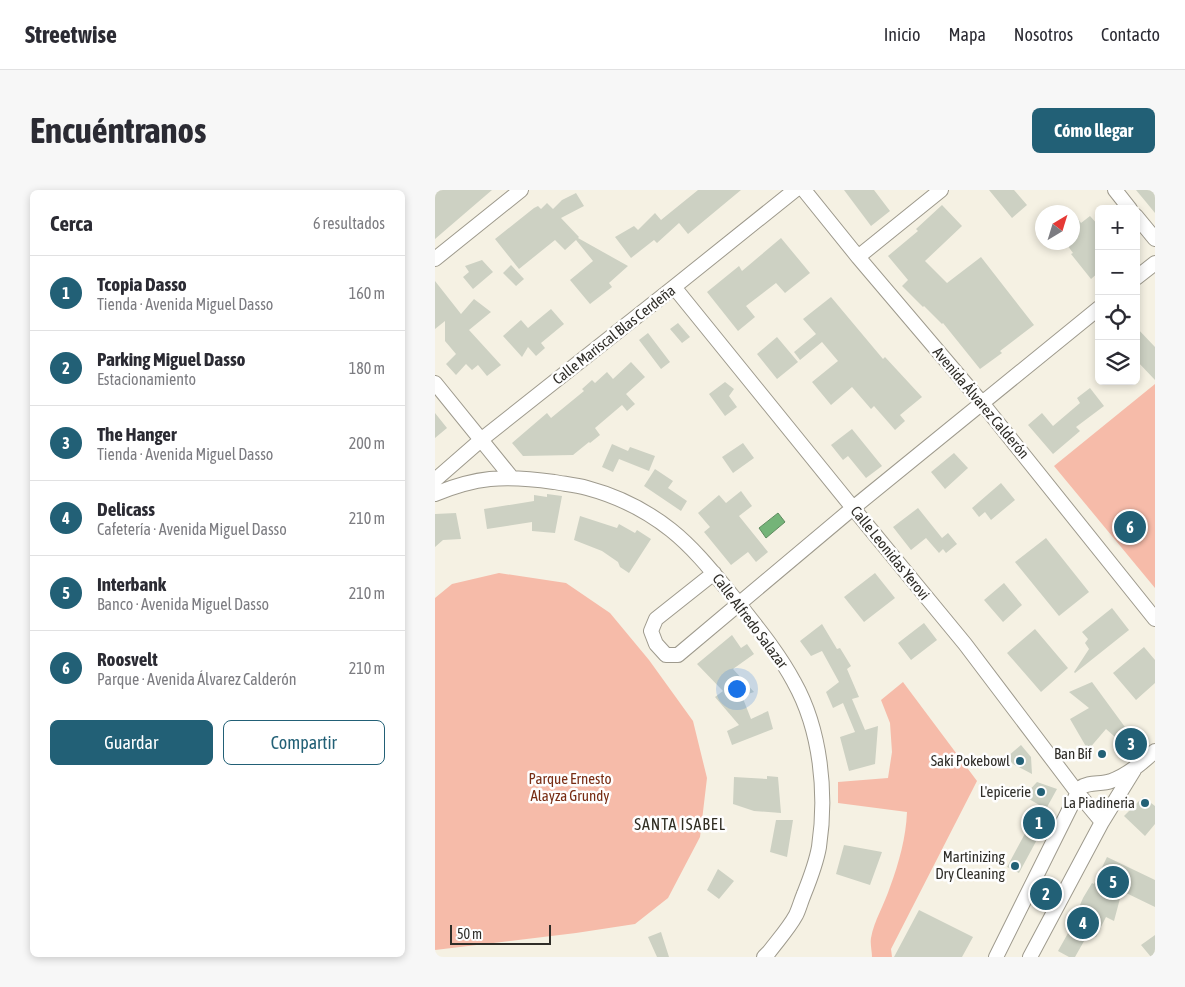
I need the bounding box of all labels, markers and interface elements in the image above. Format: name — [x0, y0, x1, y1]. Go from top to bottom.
text: Streetwise — [25, 21, 117, 48]
text: Inicio — [884, 24, 920, 45]
text: Mapa — [948, 24, 986, 45]
text: Nosotros — [1014, 24, 1073, 45]
text: Contacto — [1101, 24, 1160, 45]
button: Cómo llegar — [1032, 108, 1155, 153]
text: Encuéntranos — [30, 110, 206, 150]
north arrow — [1035, 205, 1080, 250]
map controls — [1095, 205, 1140, 385]
button: + — [1095, 205, 1140, 250]
text: Cerca — [50, 211, 93, 235]
text: 6 resultados — [313, 214, 385, 232]
button: − — [1095, 250, 1140, 295]
text: Tcopia Dasso — [97, 273, 187, 295]
street label: Calle Mariscal Blas Cerdeña — [549, 282, 678, 388]
text: 1 — [62, 284, 70, 302]
text: 160 m — [349, 284, 385, 302]
text: Tienda · Avenida Miguel Dasso — [97, 295, 273, 313]
button: locate — [1095, 295, 1140, 340]
button: layers — [1095, 340, 1140, 385]
street label: Avenida Álvarez Calderón — [930, 344, 1033, 462]
text: Parking Miguel Dasso — [97, 348, 246, 370]
text: 2 — [62, 359, 70, 377]
text: 180 m — [349, 359, 385, 377]
text: Estacionamiento — [97, 370, 196, 388]
text: The Hanger — [97, 423, 177, 445]
text: 3 — [62, 434, 70, 452]
text: 200 m — [349, 434, 385, 452]
text: Tienda · Avenida Miguel Dasso — [97, 445, 273, 463]
text: Delicass — [97, 498, 155, 520]
street label: Calle Leonidas Yerovi — [847, 502, 933, 603]
pin: 6 — [1114, 508, 1146, 546]
text: 4 — [62, 509, 70, 527]
text: 210 m — [349, 509, 385, 527]
text: Cafetería · Avenida Miguel Dasso — [97, 520, 287, 538]
street label: Calle Alfredo Salazar — [709, 570, 792, 672]
text: Interbank — [97, 573, 166, 595]
text: 5 — [62, 584, 70, 602]
text: 210 m — [349, 584, 385, 602]
text: Banco · Avenida Miguel Dasso — [97, 595, 269, 613]
text: Roosvelt — [97, 648, 158, 670]
text: 6 — [62, 659, 70, 677]
text: 210 m — [349, 659, 385, 677]
text: Parque · Avenida Álvarez Calderón — [97, 670, 297, 688]
your location — [724, 676, 750, 702]
button: Guardar — [50, 720, 213, 765]
button: Compartir — [223, 720, 385, 765]
pin: 3 — [1115, 725, 1147, 763]
place label: Ban Bif — [1054, 745, 1092, 762]
marker: Ban Bif — [1096, 748, 1108, 760]
place label: Saki Pokebowl — [931, 752, 1010, 769]
marker: Saki Pokebowl — [1014, 755, 1026, 767]
park label: Parque Ernesto Alayza Grundy — [528, 770, 612, 804]
place label: L'epicerie — [980, 783, 1031, 800]
marker: L'epicerie — [1035, 786, 1047, 798]
place label: La Piadineria — [1063, 794, 1135, 811]
marker: La Piadineria — [1139, 797, 1151, 809]
pin: 1 — [1023, 804, 1055, 842]
district label: SANTA ISABEL — [634, 815, 726, 833]
place label: Martinizing Dry Cleaning — [935, 848, 1006, 882]
marker: Martinizing Dry Cleaning — [1009, 860, 1021, 872]
pin: 5 — [1097, 863, 1129, 901]
pin: 2 — [1030, 875, 1062, 913]
pin: 4 — [1067, 904, 1099, 942]
scale bar — [450, 922, 551, 945]
text: 50 m — [457, 926, 482, 942]

